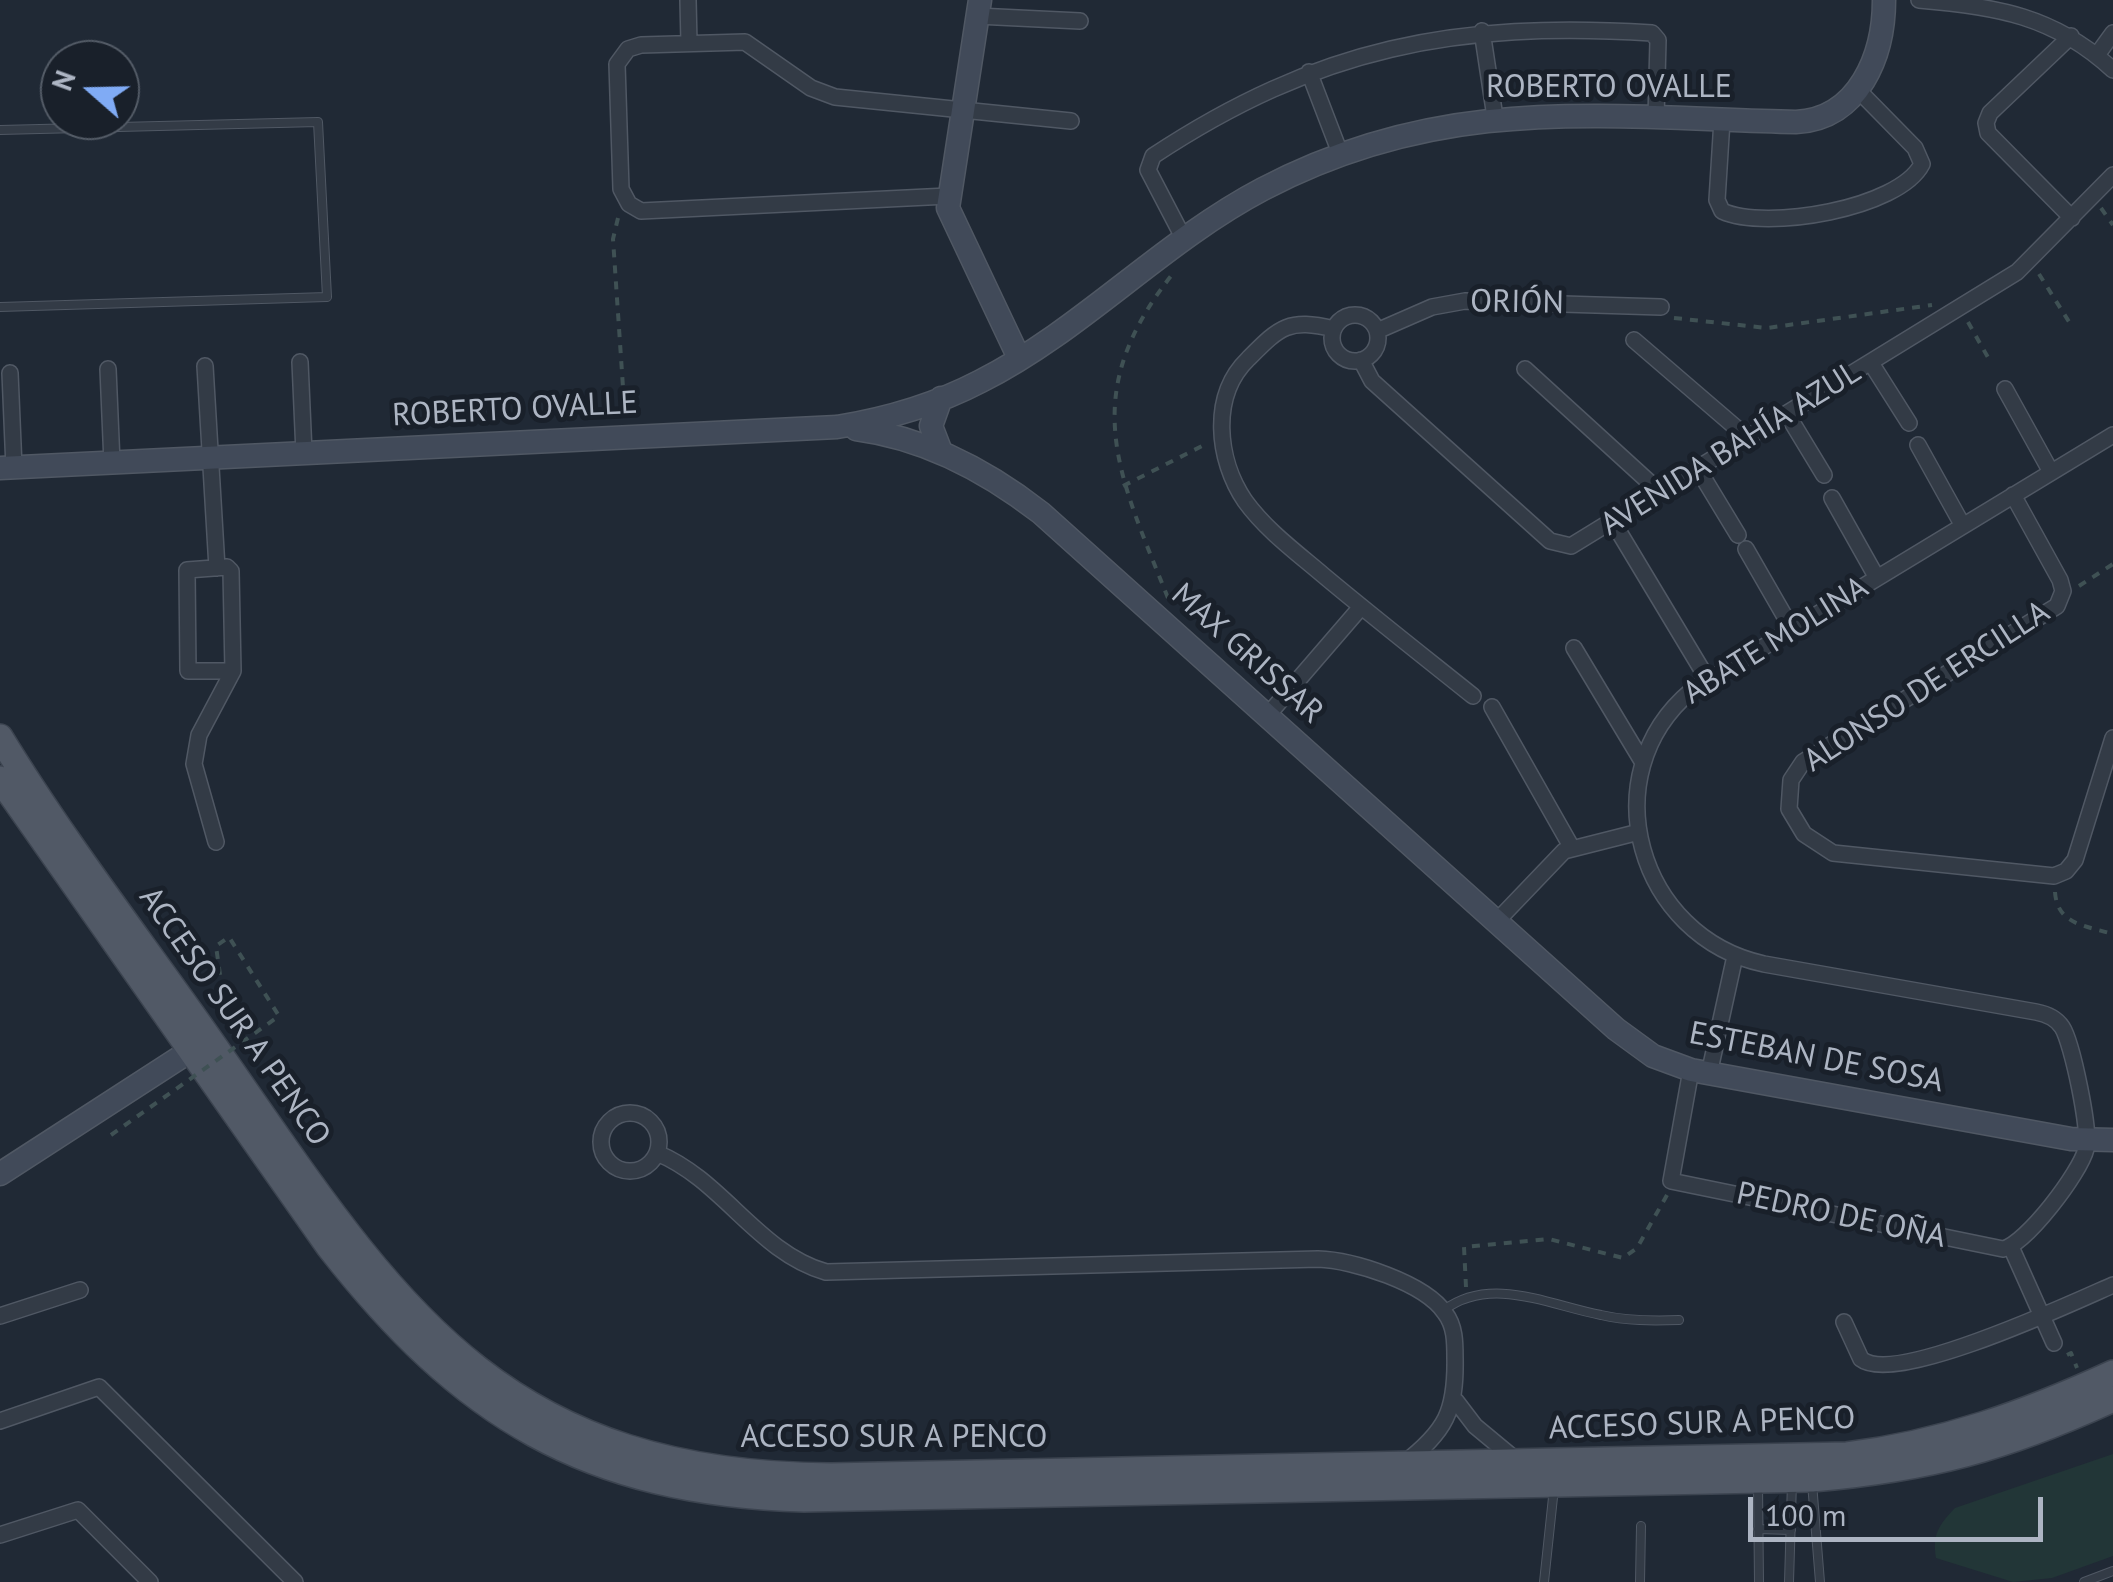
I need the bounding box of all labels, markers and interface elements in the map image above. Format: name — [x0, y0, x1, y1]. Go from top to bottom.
north arrow — [40, 40, 140, 140]
text: N — [43, 65, 84, 95]
street label: ROBERTO OVALLE — [1486, 69, 1732, 107]
street label: ORIÓN — [1470, 283, 1564, 323]
street label: AVENIDA BAHÍA AZUL — [1594, 353, 1868, 545]
street label: ROBERTO OVALLE — [391, 384, 639, 436]
street label: ABATE MOLINA — [1676, 569, 1876, 713]
street label: MAX GRISSAR — [1163, 576, 1331, 732]
street label: ALONSO DE ERCILLA — [1797, 593, 2057, 781]
street label: ACCESO SUR A PENCO — [130, 880, 338, 1154]
street label: ESTEBAN DE SOSA — [1686, 1015, 1946, 1101]
street label: PEDRO DE OÑA — [1733, 1175, 1949, 1257]
street label: ACCESO SUR A PENCO — [1548, 1399, 1856, 1449]
street label: ACCESO SUR A PENCO — [741, 1419, 1047, 1457]
scale bar — [1753, 1477, 2048, 1539]
text: 100 m — [1765, 1495, 1846, 1534]

